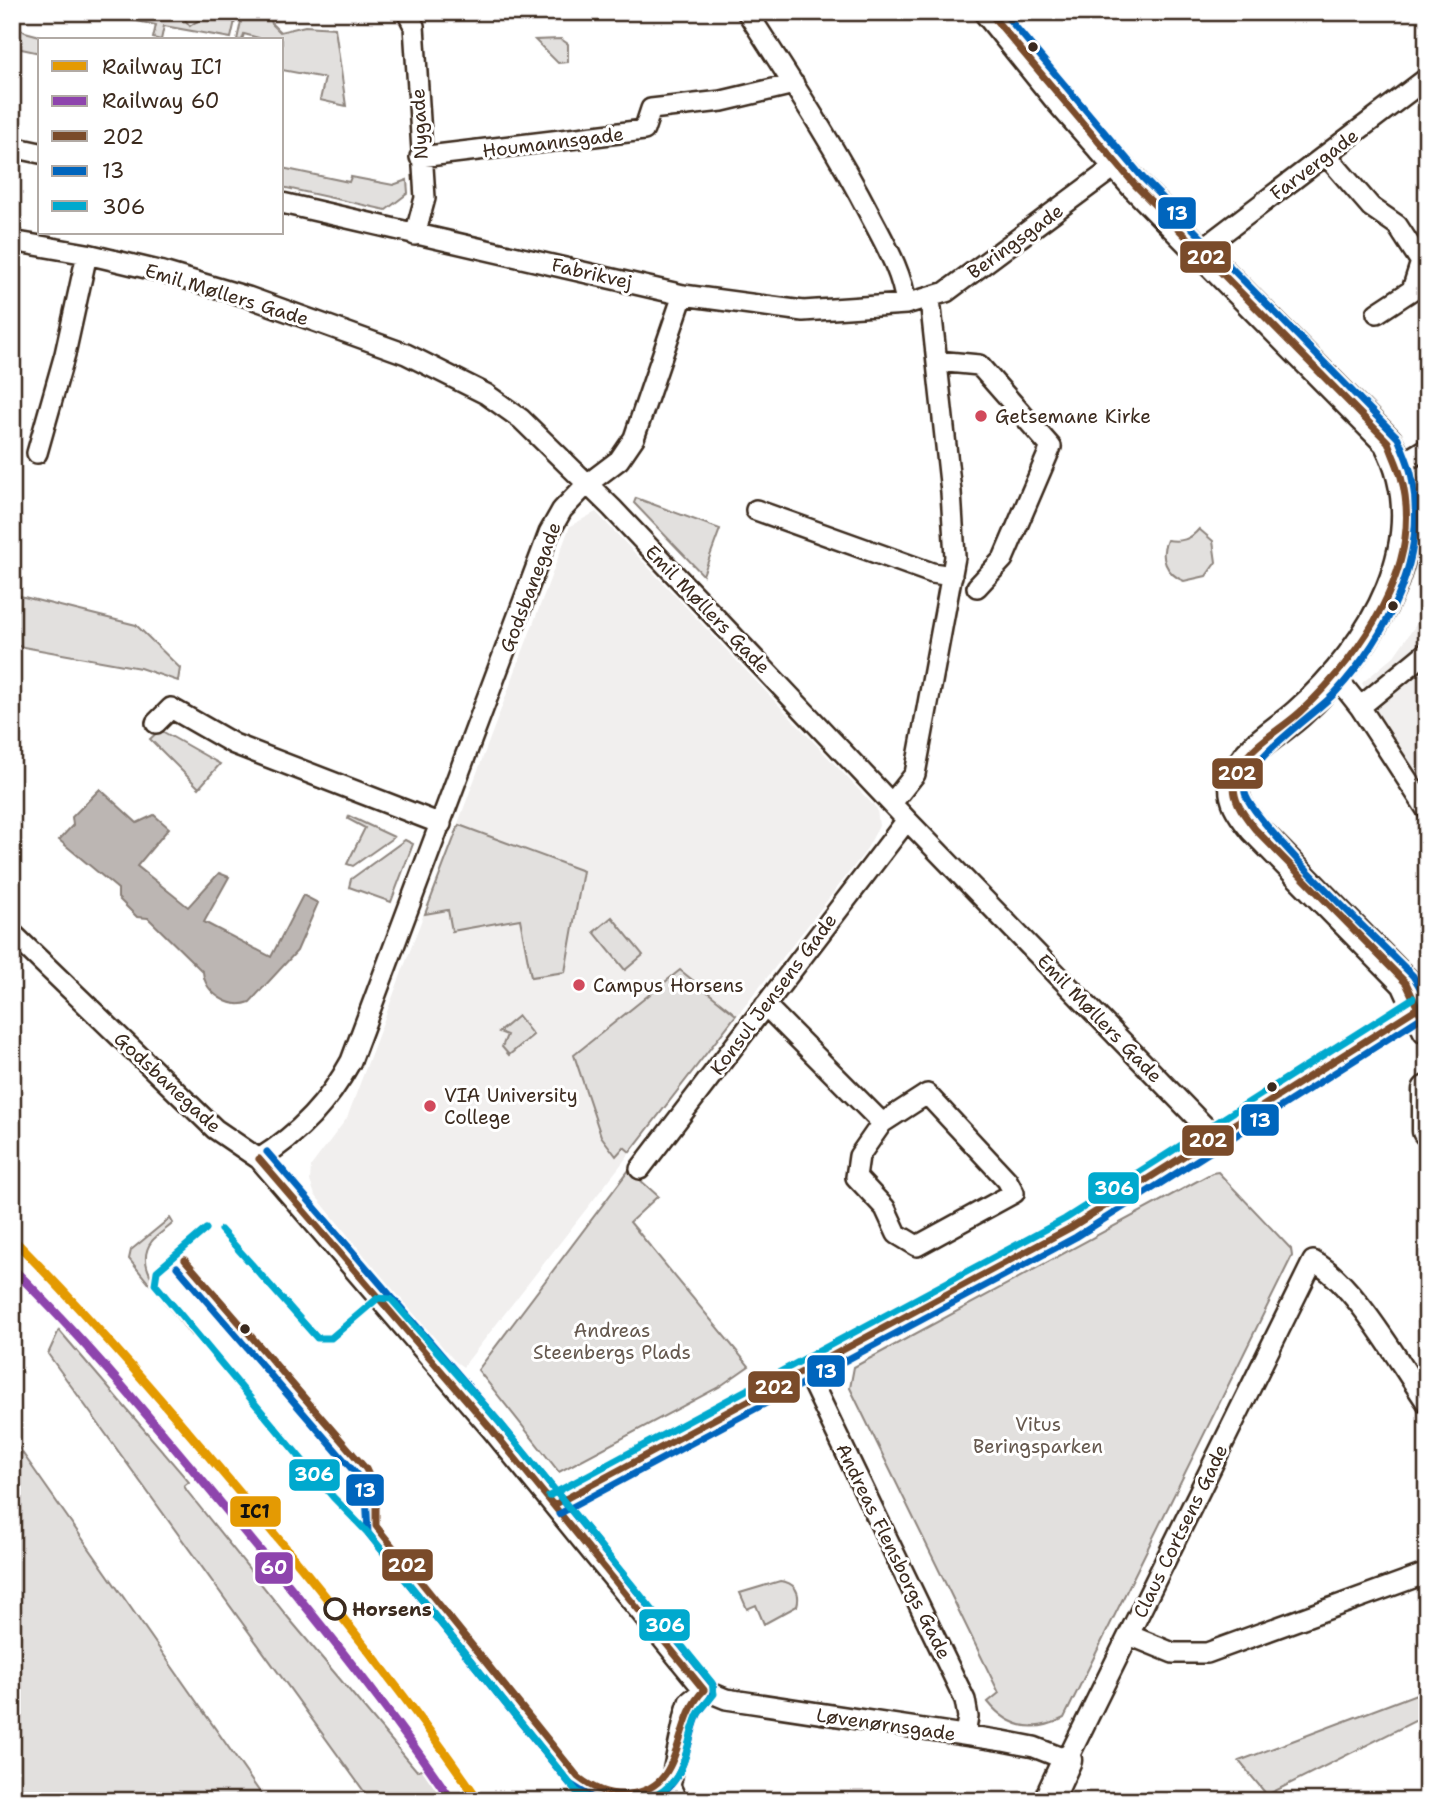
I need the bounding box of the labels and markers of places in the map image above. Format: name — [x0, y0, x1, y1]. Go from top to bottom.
unlabelled marker — [1026, 40, 1040, 54]
place label: Getsemane Kirke — [995, 404, 1151, 429]
marker: Getsemane Kirke — [973, 408, 989, 424]
unlabelled marker — [1386, 599, 1400, 613]
place label: Campus Horsens — [593, 973, 744, 998]
marker: Campus Horsens — [571, 977, 587, 993]
unlabelled marker — [1265, 1080, 1279, 1094]
place label: VIA University College — [444, 1083, 578, 1130]
marker: VIA University College — [422, 1098, 438, 1114]
unlabelled marker — [238, 1322, 252, 1336]
place label: Horsens — [352, 1597, 432, 1622]
marker: Horsens — [324, 1598, 346, 1620]

